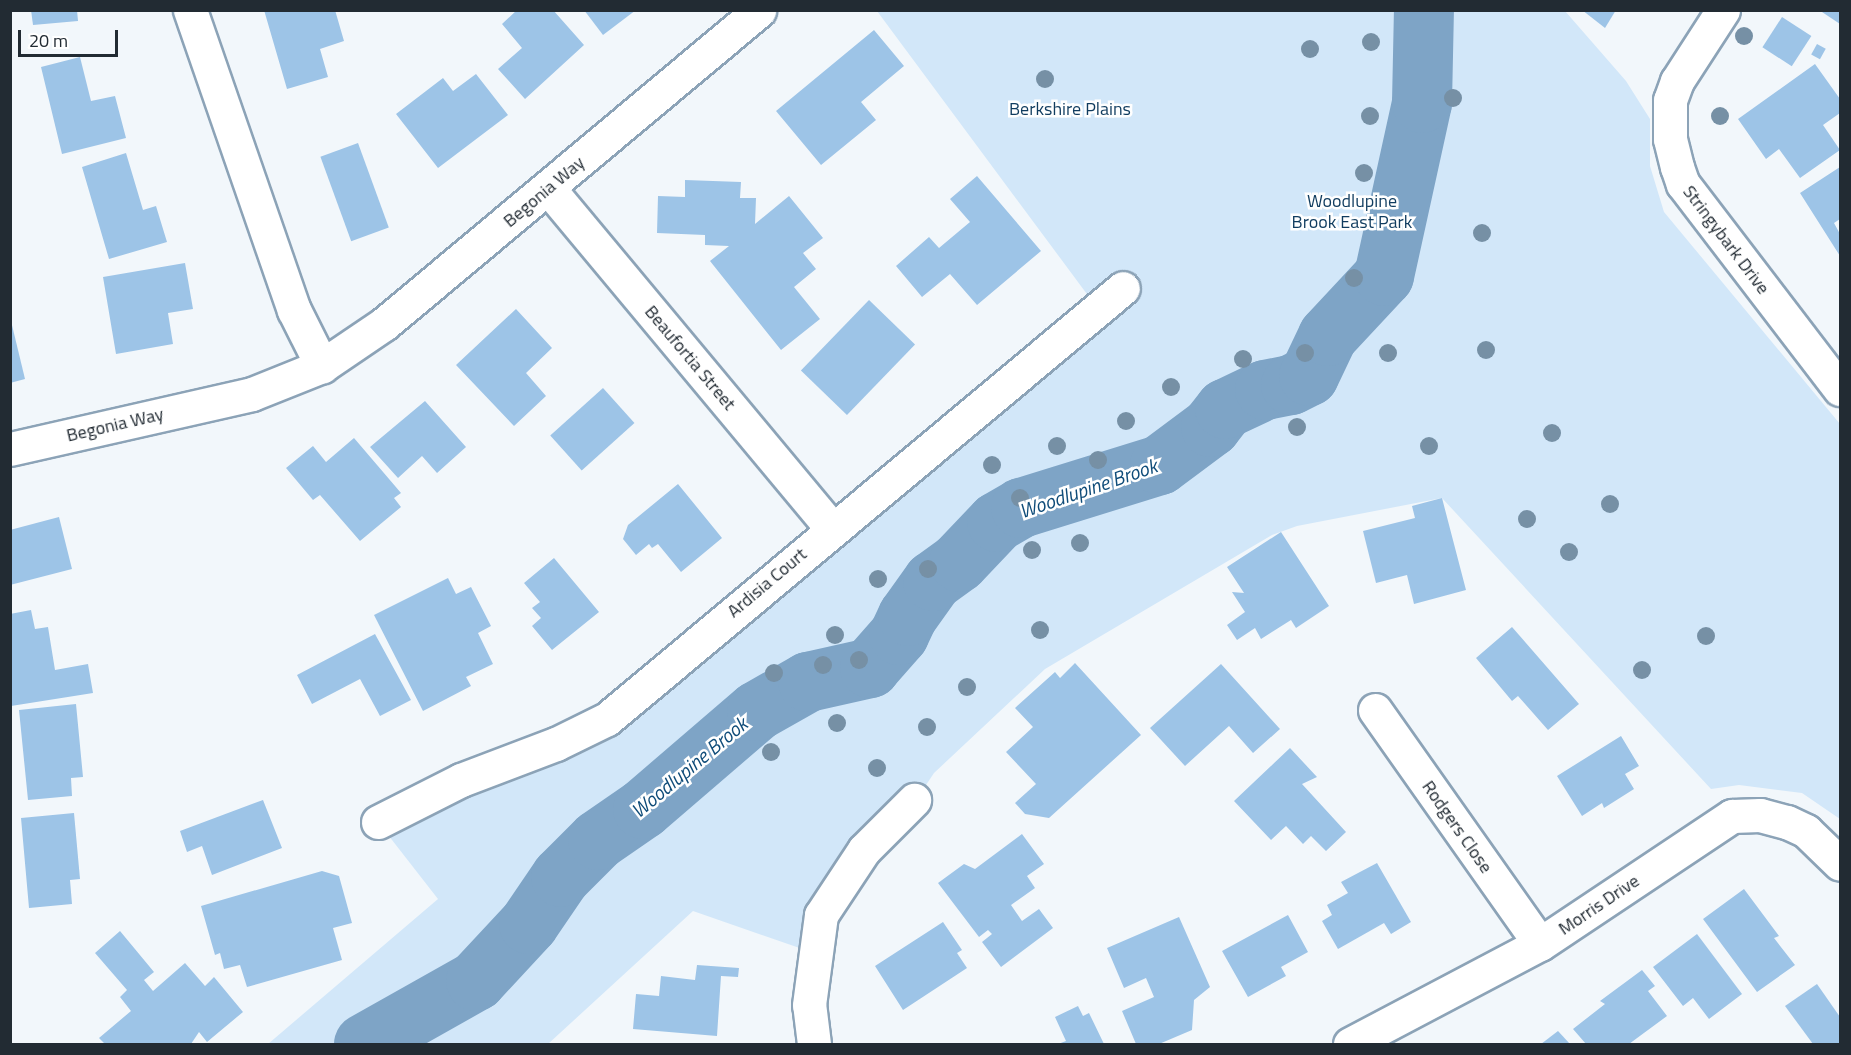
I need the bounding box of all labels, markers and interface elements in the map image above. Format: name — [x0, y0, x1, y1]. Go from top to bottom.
scale bar — [21, 18, 122, 56]
text: 20 m — [29, 27, 68, 54]
park label: Berkshire Plains — [1009, 98, 1131, 120]
street label: Begonia Way — [499, 152, 589, 232]
street label: Stringybark Drive — [1678, 181, 1774, 299]
park label: Woodlupine Brook East Park — [1292, 191, 1412, 234]
street label: Beaufortia Street — [640, 301, 740, 415]
street label: Begonia Way — [64, 403, 166, 447]
water label: Woodlupine Brook — [1016, 453, 1160, 523]
street label: Ardisia Court — [723, 544, 811, 622]
water label: Woodlupine Brook — [626, 711, 752, 823]
street label: Rodgers Close — [1417, 777, 1497, 877]
street label: Morris Drive — [1555, 870, 1643, 940]

